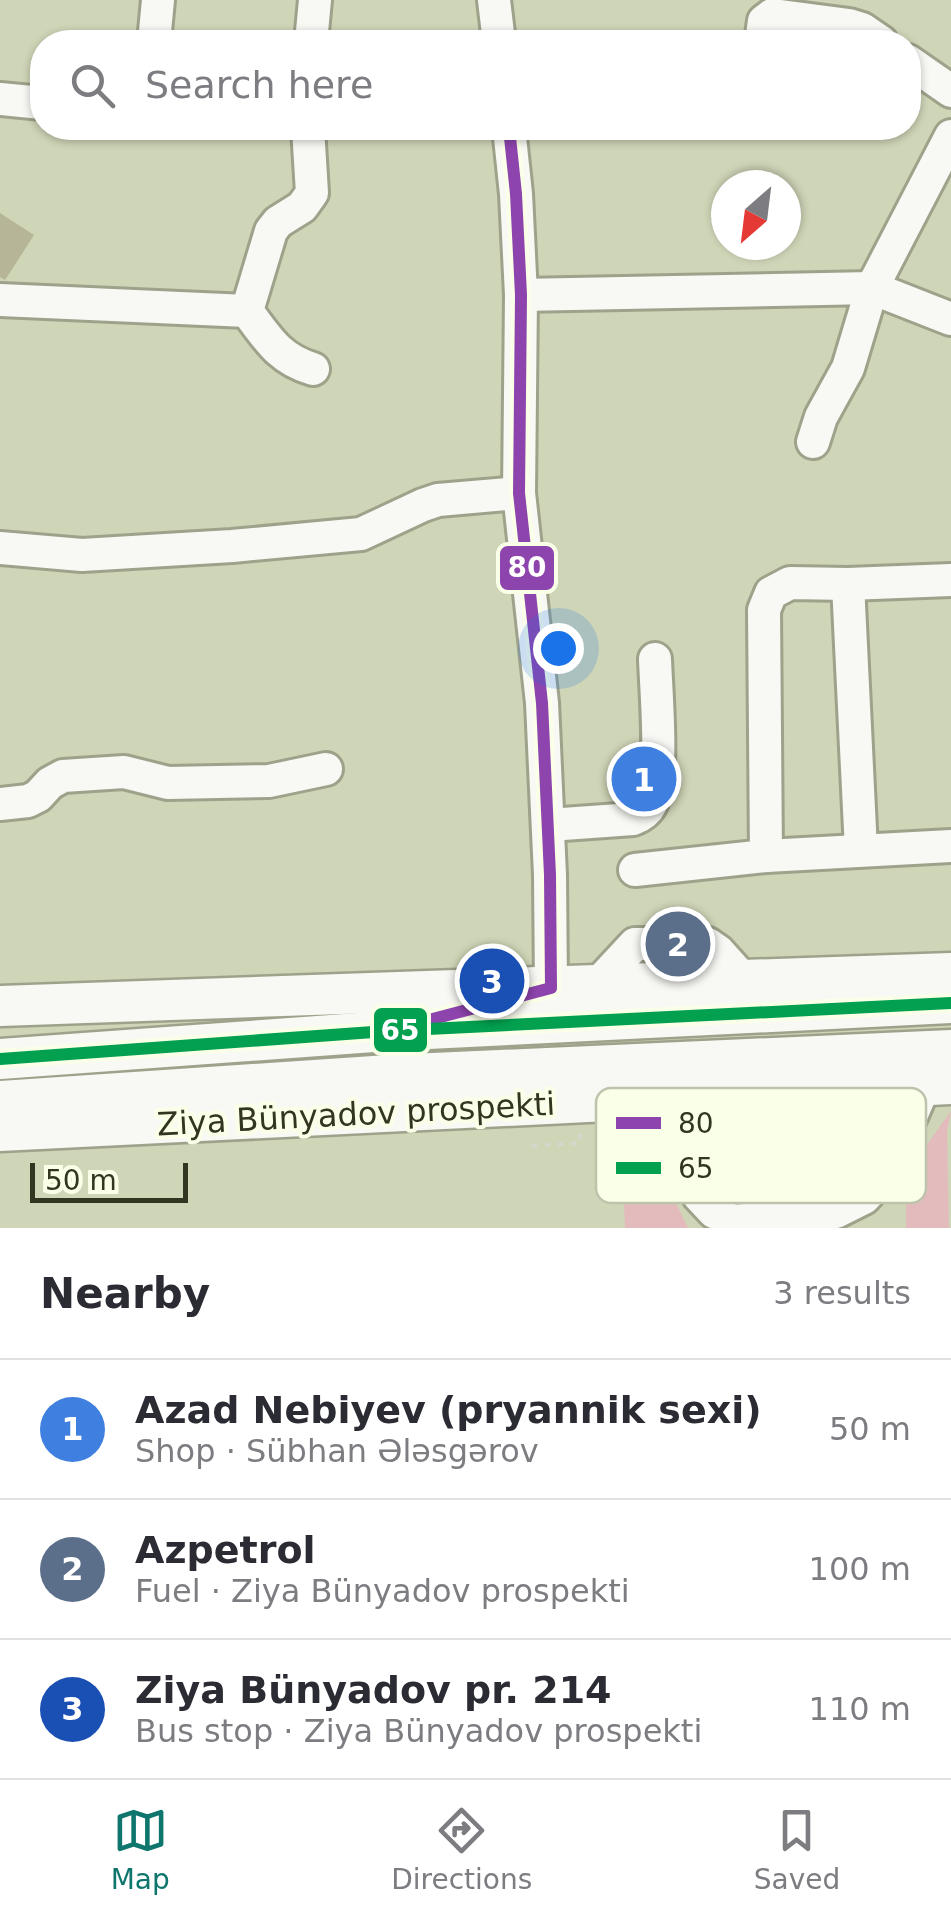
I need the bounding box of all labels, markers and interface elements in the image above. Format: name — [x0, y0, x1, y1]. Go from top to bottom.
search box — [30, 30, 921, 140]
icon: search — [65, 58, 120, 113]
text: Search here — [145, 63, 373, 107]
north arrow — [711, 170, 801, 260]
line badge: 80 — [498, 544, 556, 592]
text: 80 — [508, 551, 546, 584]
your location — [533, 623, 584, 674]
pin: 1 — [612, 742, 676, 816]
pin: 2 — [646, 906, 710, 982]
pin: 3 — [460, 944, 524, 1018]
line badge: 65 — [372, 1006, 429, 1054]
text: 65 — [381, 1014, 419, 1047]
street label: Ziya Bünyadov prospekti — [156, 1085, 556, 1143]
legend — [596, 1088, 926, 1203]
text: 80 — [678, 1107, 714, 1140]
text: 65 — [678, 1152, 714, 1185]
scale bar — [30, 1158, 188, 1202]
text: 50 m — [45, 1164, 117, 1197]
text: Nearby — [40, 1269, 210, 1318]
text: 3 results — [773, 1274, 911, 1312]
text: Azad Nebiyev (pryannik sexi) — [135, 1388, 762, 1432]
text: 1 — [61, 1410, 84, 1448]
text: 50 m — [829, 1410, 911, 1448]
text: Shop · Sübhan Ələsgərov — [135, 1432, 539, 1470]
text: Azpetrol — [135, 1528, 316, 1572]
text: 2 — [61, 1550, 84, 1588]
text: 100 m — [809, 1550, 911, 1588]
text: Fuel · Ziya Bünyadov prospekti — [135, 1572, 630, 1610]
text: Ziya Bünyadov pr. 214 — [135, 1668, 612, 1712]
text: 3 — [61, 1690, 84, 1728]
text: 110 m — [809, 1690, 911, 1728]
text: Bus stop · Ziya Bünyadov prospekti — [135, 1712, 702, 1750]
tab: Map — [111, 1803, 170, 1896]
tab: Directions — [391, 1803, 532, 1896]
tab: Saved — [754, 1803, 840, 1896]

